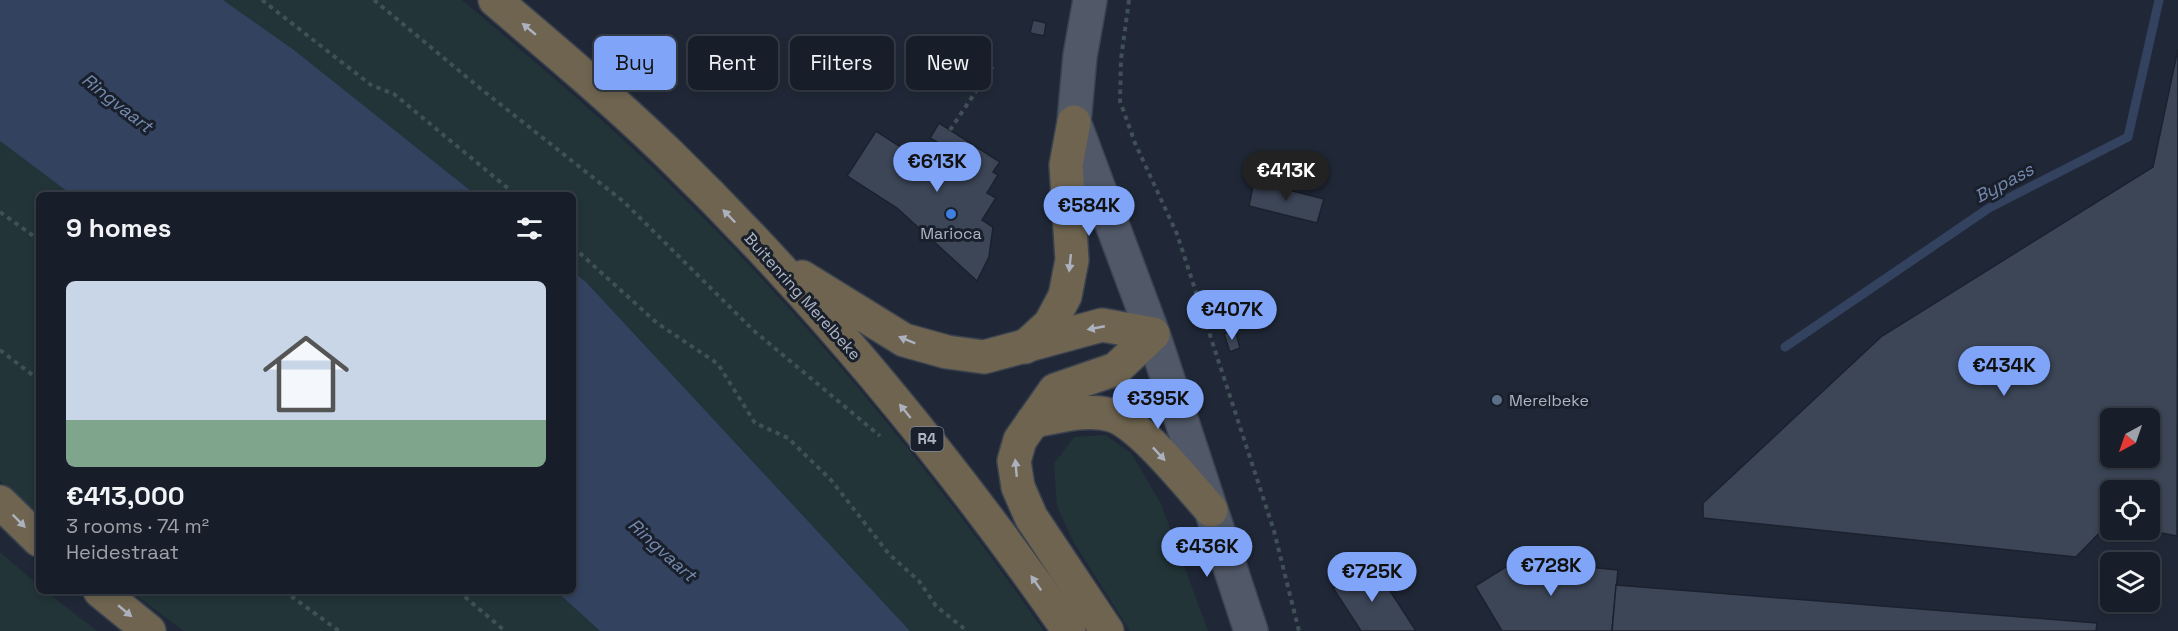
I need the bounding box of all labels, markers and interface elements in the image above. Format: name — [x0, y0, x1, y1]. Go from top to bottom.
one-way arrow — [521, 22, 537, 35]
chip: Buy — [594, 36, 676, 90]
chip: Rent — [688, 36, 778, 90]
chip: Filters — [790, 36, 894, 90]
chip: New — [906, 36, 991, 90]
water label: Ringvaart — [77, 68, 159, 138]
pin: €613K — [895, 142, 979, 193]
text: €613K — [907, 148, 967, 174]
pin: €413K — [1244, 151, 1328, 202]
text: €413K — [1256, 157, 1316, 183]
water label: Bypass — [1970, 157, 2038, 208]
pin: €584K — [1047, 186, 1131, 237]
text: €584K — [1058, 192, 1120, 218]
marker: Marioca — [944, 207, 958, 221]
one-way arrow — [723, 210, 737, 224]
text: 9 homes — [66, 211, 171, 245]
icon: filters — [513, 212, 546, 245]
place label: Marioca — [920, 223, 982, 244]
street label: Buitenring Merelbeke — [740, 228, 866, 365]
one-way arrow — [1065, 254, 1075, 273]
pin: €407K — [1190, 290, 1274, 341]
text: €407K — [1201, 296, 1263, 322]
icon: home — [252, 320, 360, 428]
one-way arrow — [1086, 324, 1105, 333]
one-way arrow — [898, 335, 916, 344]
pin: €434K — [1962, 346, 2046, 397]
text: €434K — [1972, 352, 2036, 378]
pin: €395K — [1116, 379, 1200, 430]
text: €395K — [1127, 385, 1189, 411]
place label: Merelbeke — [1509, 390, 1589, 411]
marker: Merelbeke — [1490, 393, 1504, 407]
one-way arrow — [899, 404, 911, 419]
north arrow — [2100, 408, 2160, 468]
map controls — [2100, 408, 2160, 612]
road number: R4 — [910, 427, 944, 451]
one-way arrow — [1152, 447, 1166, 462]
one-way arrow — [1011, 458, 1021, 477]
text: €413,000 — [66, 479, 185, 513]
button: locate — [2100, 480, 2160, 540]
text: 3 rooms · 74 m² — [66, 513, 209, 539]
water label: Ringvaart — [624, 513, 702, 587]
one-way arrow — [12, 514, 26, 528]
pin: €436K — [1165, 527, 1249, 578]
text: €436K — [1175, 533, 1239, 559]
text: Heidestraat — [66, 539, 179, 565]
pin: €728K — [1509, 546, 1593, 597]
pin: €725K — [1330, 552, 1414, 603]
text: €728K — [1521, 552, 1581, 578]
button: layers — [2100, 552, 2160, 612]
text: €725K — [1342, 558, 1402, 584]
one-way arrow — [1031, 575, 1042, 591]
one-way arrow — [117, 604, 132, 617]

